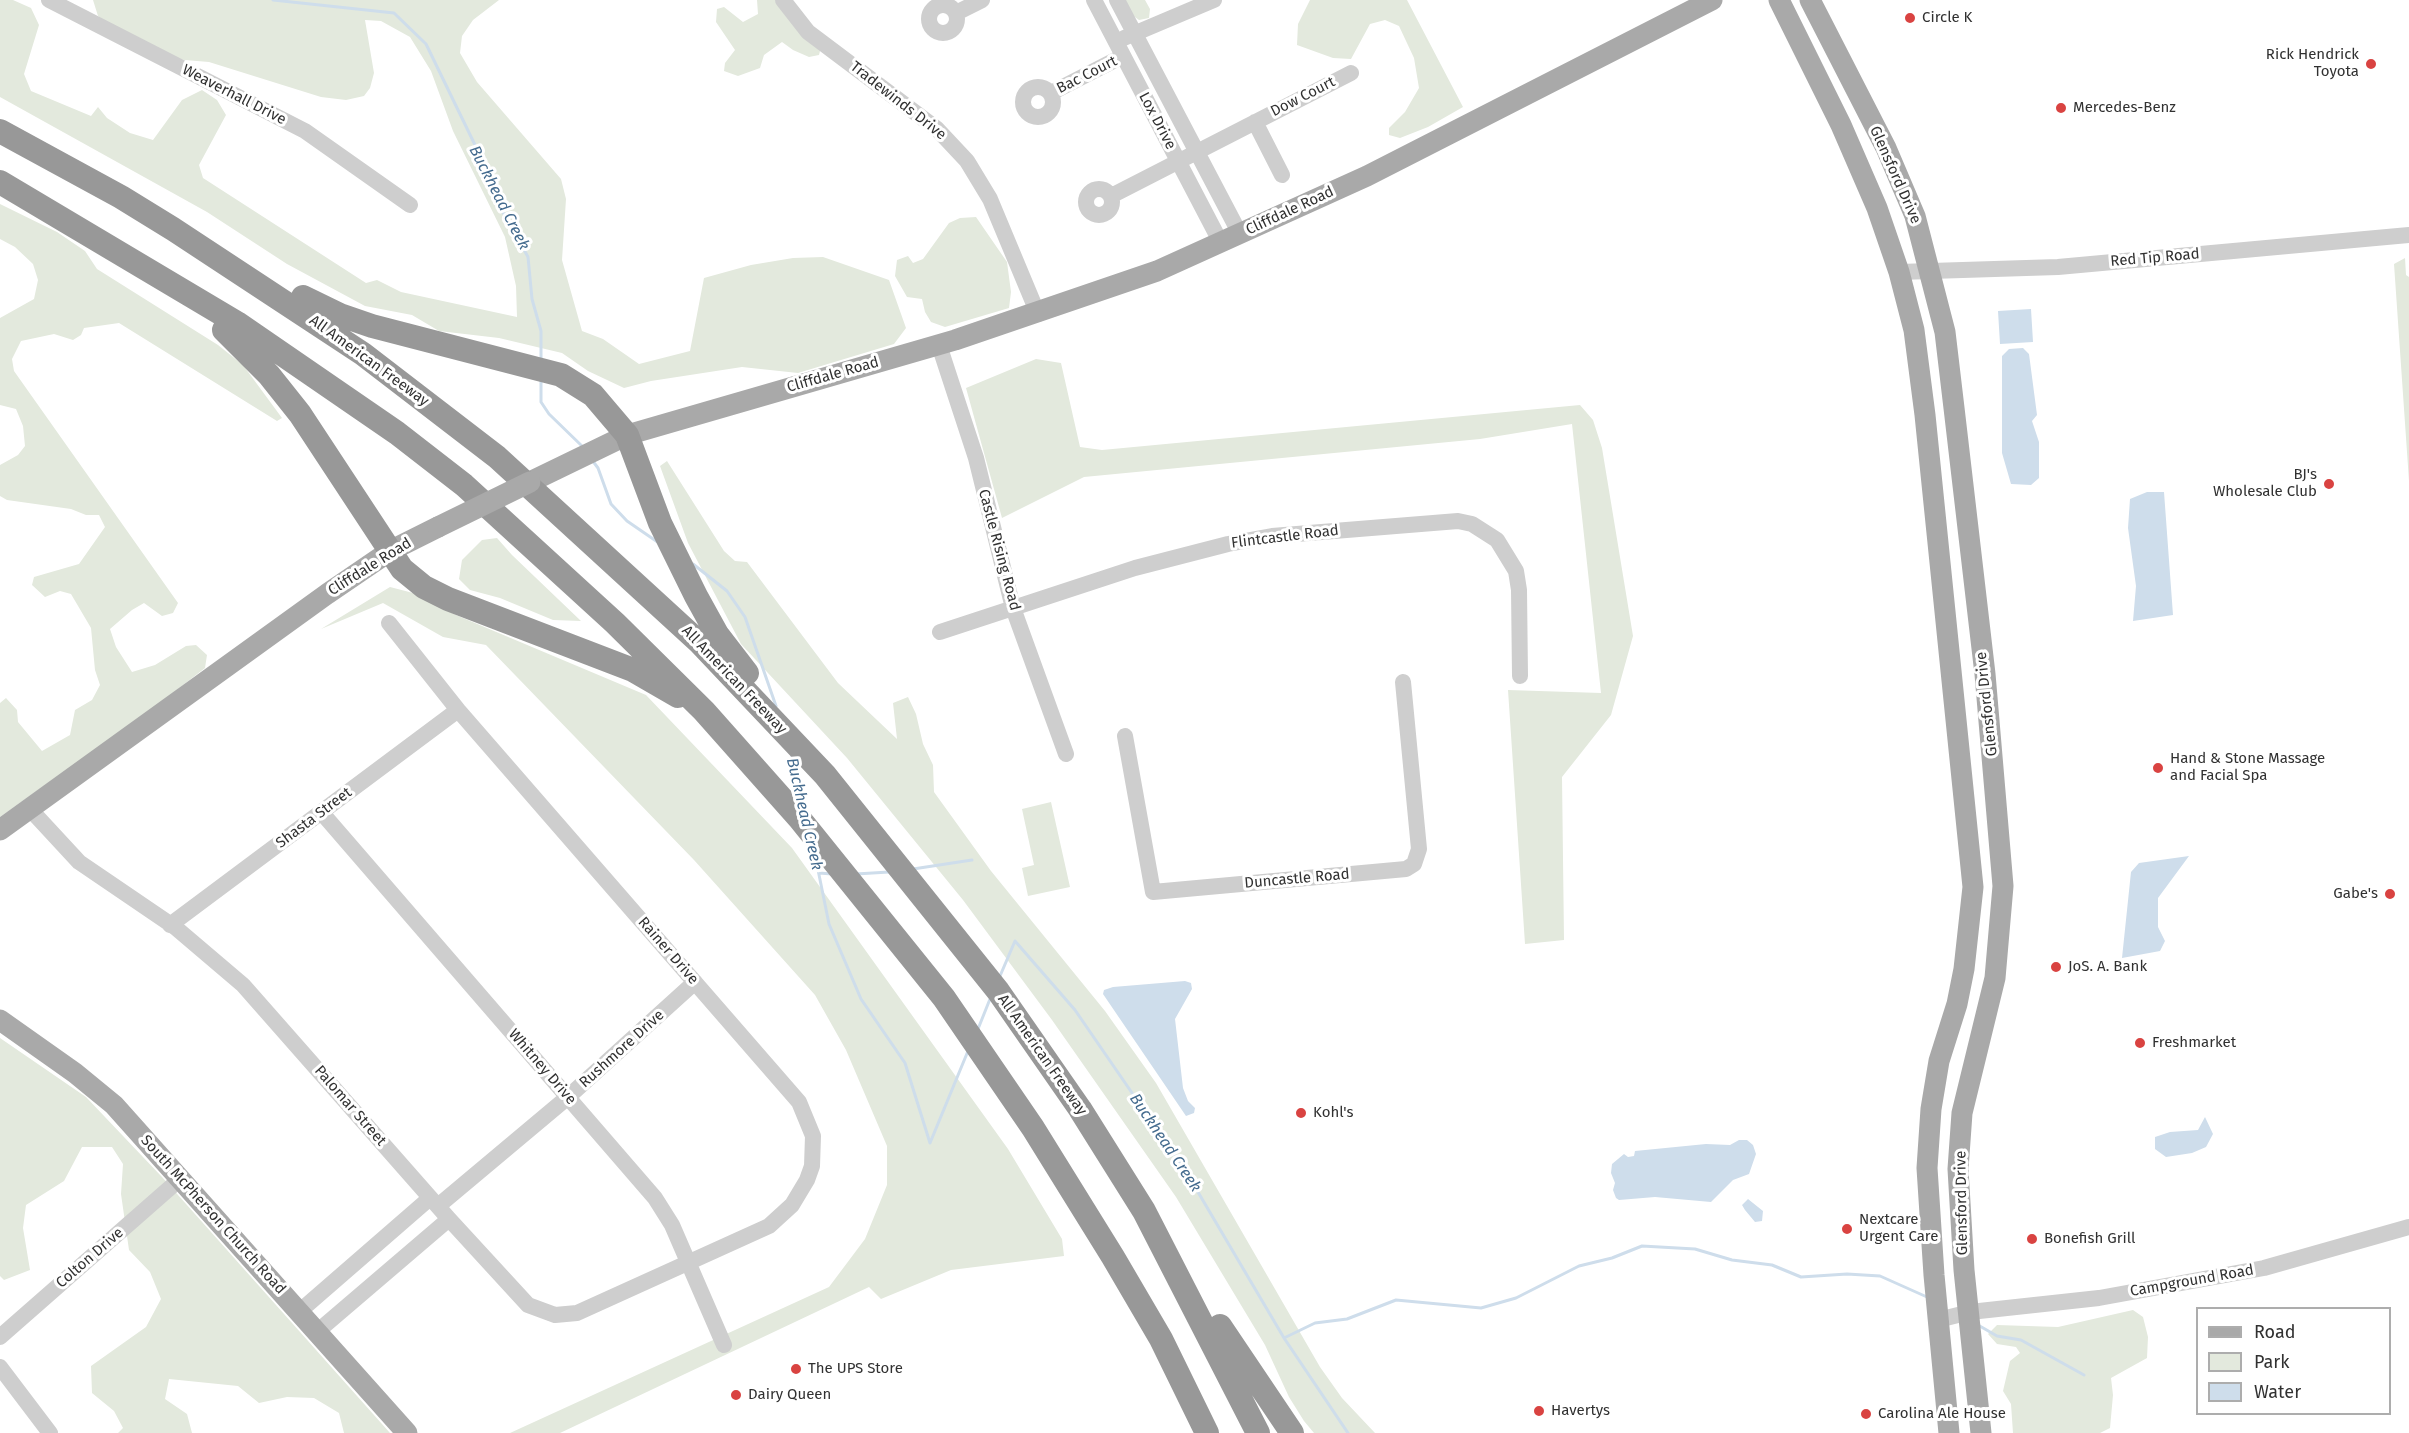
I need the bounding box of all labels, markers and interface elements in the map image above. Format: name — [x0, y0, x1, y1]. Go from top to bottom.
place label: Circle K — [1922, 9, 1972, 27]
marker: Circle K — [1903, 11, 1917, 25]
place label: Rick Hendrick Toyota — [2266, 46, 2359, 81]
street label: Bac Court — [1054, 52, 1120, 98]
marker: Rick Hendrick Toyota — [2364, 57, 2378, 71]
street label: Tradewinds Drive — [846, 58, 950, 144]
street label: Weaverhall Drive — [179, 61, 289, 129]
street label: Dow Court — [1268, 73, 1338, 121]
street label: Lox Drive — [1134, 89, 1180, 153]
place label: Mercedes-Benz — [2073, 99, 2176, 117]
marker: Mercedes-Benz — [2054, 101, 2068, 115]
street label: Glensford Drive — [1865, 123, 1925, 227]
water label: Buckhead Creek — [464, 143, 534, 253]
street label: Cliffdale Road — [1243, 183, 1337, 239]
street label: Red Tip Road — [2110, 245, 2200, 271]
street label: All American Freeway — [306, 312, 432, 410]
street label: Cliffdale Road — [785, 353, 881, 397]
place label: BJ's Wholesale Club — [2213, 466, 2317, 501]
marker: BJ's Wholesale Club — [2322, 477, 2336, 491]
street label: Castle Rising Road — [974, 487, 1024, 613]
street label: Flintcastle Road — [1230, 521, 1340, 553]
street label: Cliffdale Road — [325, 534, 415, 600]
street label: All American Freeway — [678, 622, 790, 738]
street label: Glensford Drive — [1973, 651, 2001, 757]
place label: Hand & Stone Massage and Facial Spa — [2170, 750, 2325, 785]
water label: Buckhead Creek — [782, 756, 826, 872]
marker: Hand & Stone Massage and Facial Spa — [2151, 761, 2165, 775]
street label: Shasta Street — [273, 784, 355, 852]
street label: Duncastle Road — [1244, 865, 1350, 893]
place label: Gabe's — [2333, 885, 2378, 903]
marker: Gabe's — [2383, 887, 2397, 901]
street label: Rainer Drive — [634, 914, 702, 988]
place label: JoS. A. Bank — [2068, 958, 2147, 976]
marker: JoS. A. Bank — [2049, 960, 2063, 974]
street label: All American Freeway — [994, 991, 1090, 1119]
street label: Rushmore Drive — [576, 1006, 668, 1092]
street label: Whitney Drive — [504, 1026, 580, 1108]
place label: Freshmarket — [2152, 1034, 2236, 1052]
marker: Freshmarket — [2133, 1036, 2147, 1050]
street label: Palomar Street — [310, 1062, 390, 1150]
water label: Buckhead Creek — [1125, 1090, 1205, 1196]
place label: Kohl's — [1313, 1104, 1353, 1122]
marker: Kohl's — [1294, 1106, 1308, 1120]
street label: South McPherson Church Road — [137, 1132, 289, 1298]
street label: Glensford Drive — [1952, 1150, 1972, 1256]
place label: Nextcare Urgent Care — [1859, 1211, 1938, 1246]
marker: Nextcare Urgent Care — [1840, 1222, 1854, 1236]
street label: Colton Drive — [53, 1224, 127, 1292]
place label: Bonefish Grill — [2044, 1230, 2136, 1248]
marker: Bonefish Grill — [2025, 1232, 2039, 1246]
street label: Campground Road — [2129, 1261, 2255, 1301]
legend — [2196, 1307, 2391, 1415]
text: Road — [2254, 1321, 2296, 1343]
text: Park — [2254, 1351, 2289, 1373]
place label: The UPS Store — [808, 1360, 903, 1378]
marker: The UPS Store — [789, 1362, 803, 1376]
text: Water — [2254, 1381, 2301, 1403]
place label: Dairy Queen — [748, 1386, 831, 1404]
marker: Dairy Queen — [729, 1388, 743, 1402]
place label: Havertys — [1551, 1402, 1610, 1420]
marker: Havertys — [1532, 1404, 1546, 1418]
place label: Carolina Ale House — [1878, 1405, 2006, 1423]
marker: Carolina Ale House — [1859, 1407, 1873, 1421]

